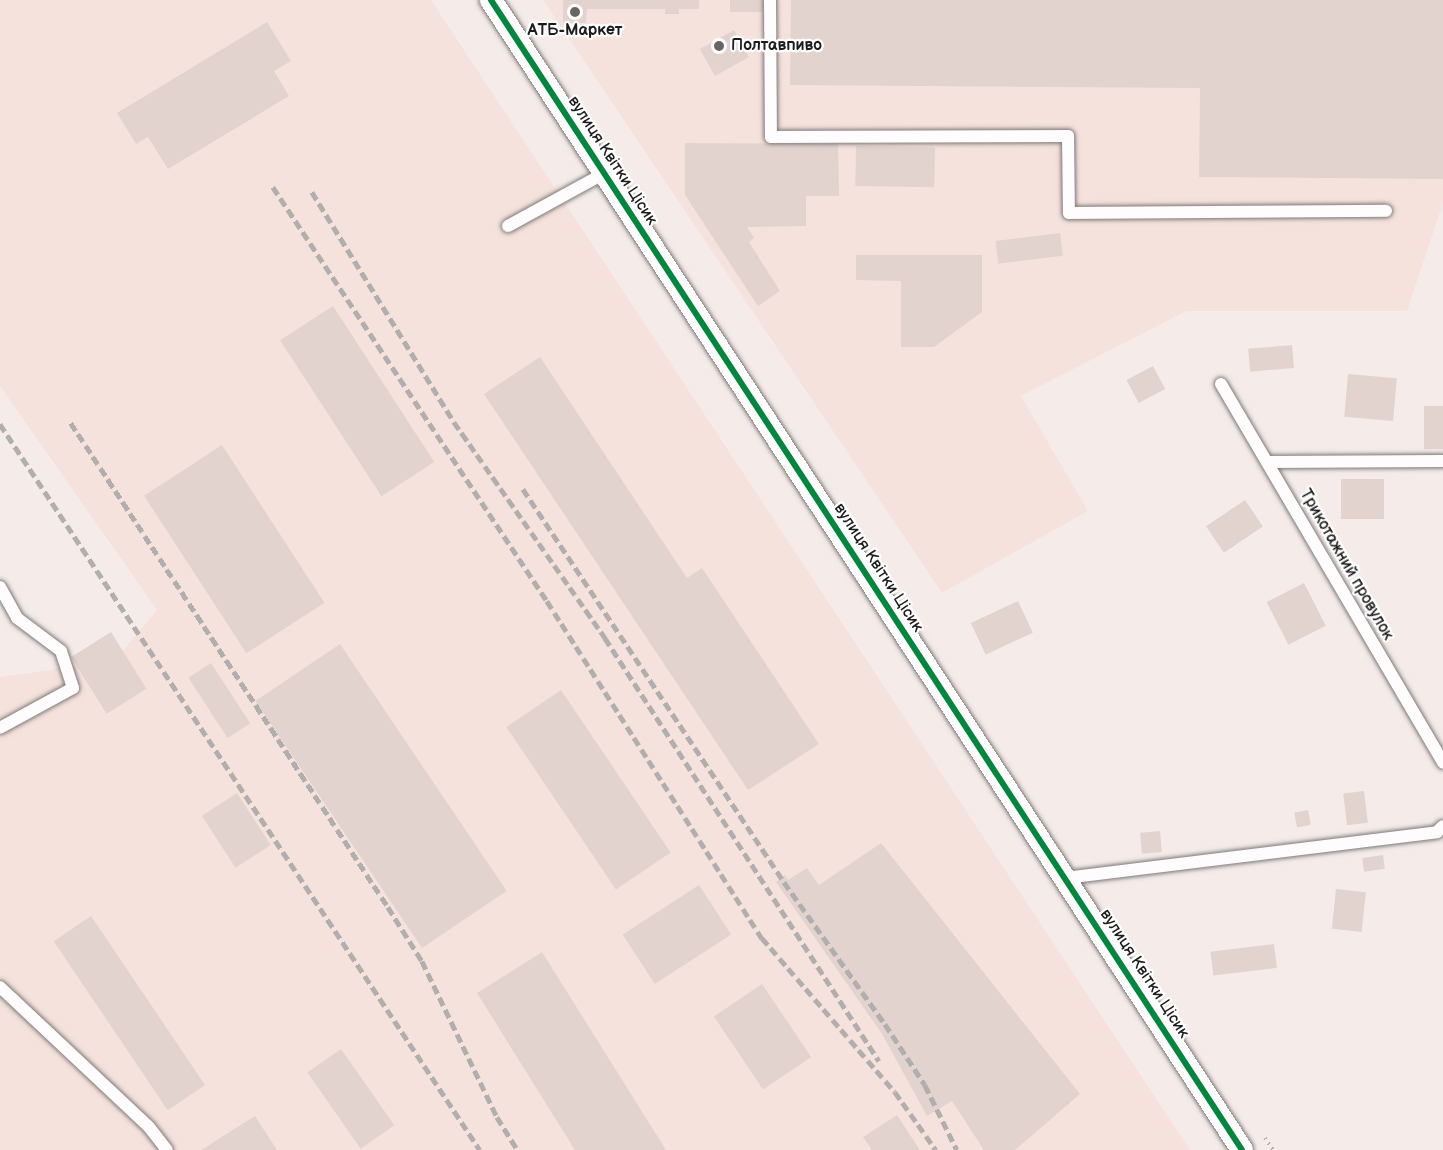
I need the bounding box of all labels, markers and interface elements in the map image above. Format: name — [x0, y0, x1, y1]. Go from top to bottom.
marker: АТБ-Маркет — [568, 5, 582, 19]
place label: АТБ-Маркет — [528, 21, 622, 41]
place label: Полтавпиво — [731, 36, 822, 56]
marker: Полтавпиво — [712, 39, 726, 53]
street label: вулиця Квітки Цісик — [563, 93, 661, 229]
street label: Трикотажний провулок — [1295, 486, 1397, 644]
street label: вулиця Квітки Цісик — [829, 500, 927, 636]
street label: вулиця Квітки Цісик — [1095, 906, 1193, 1042]

